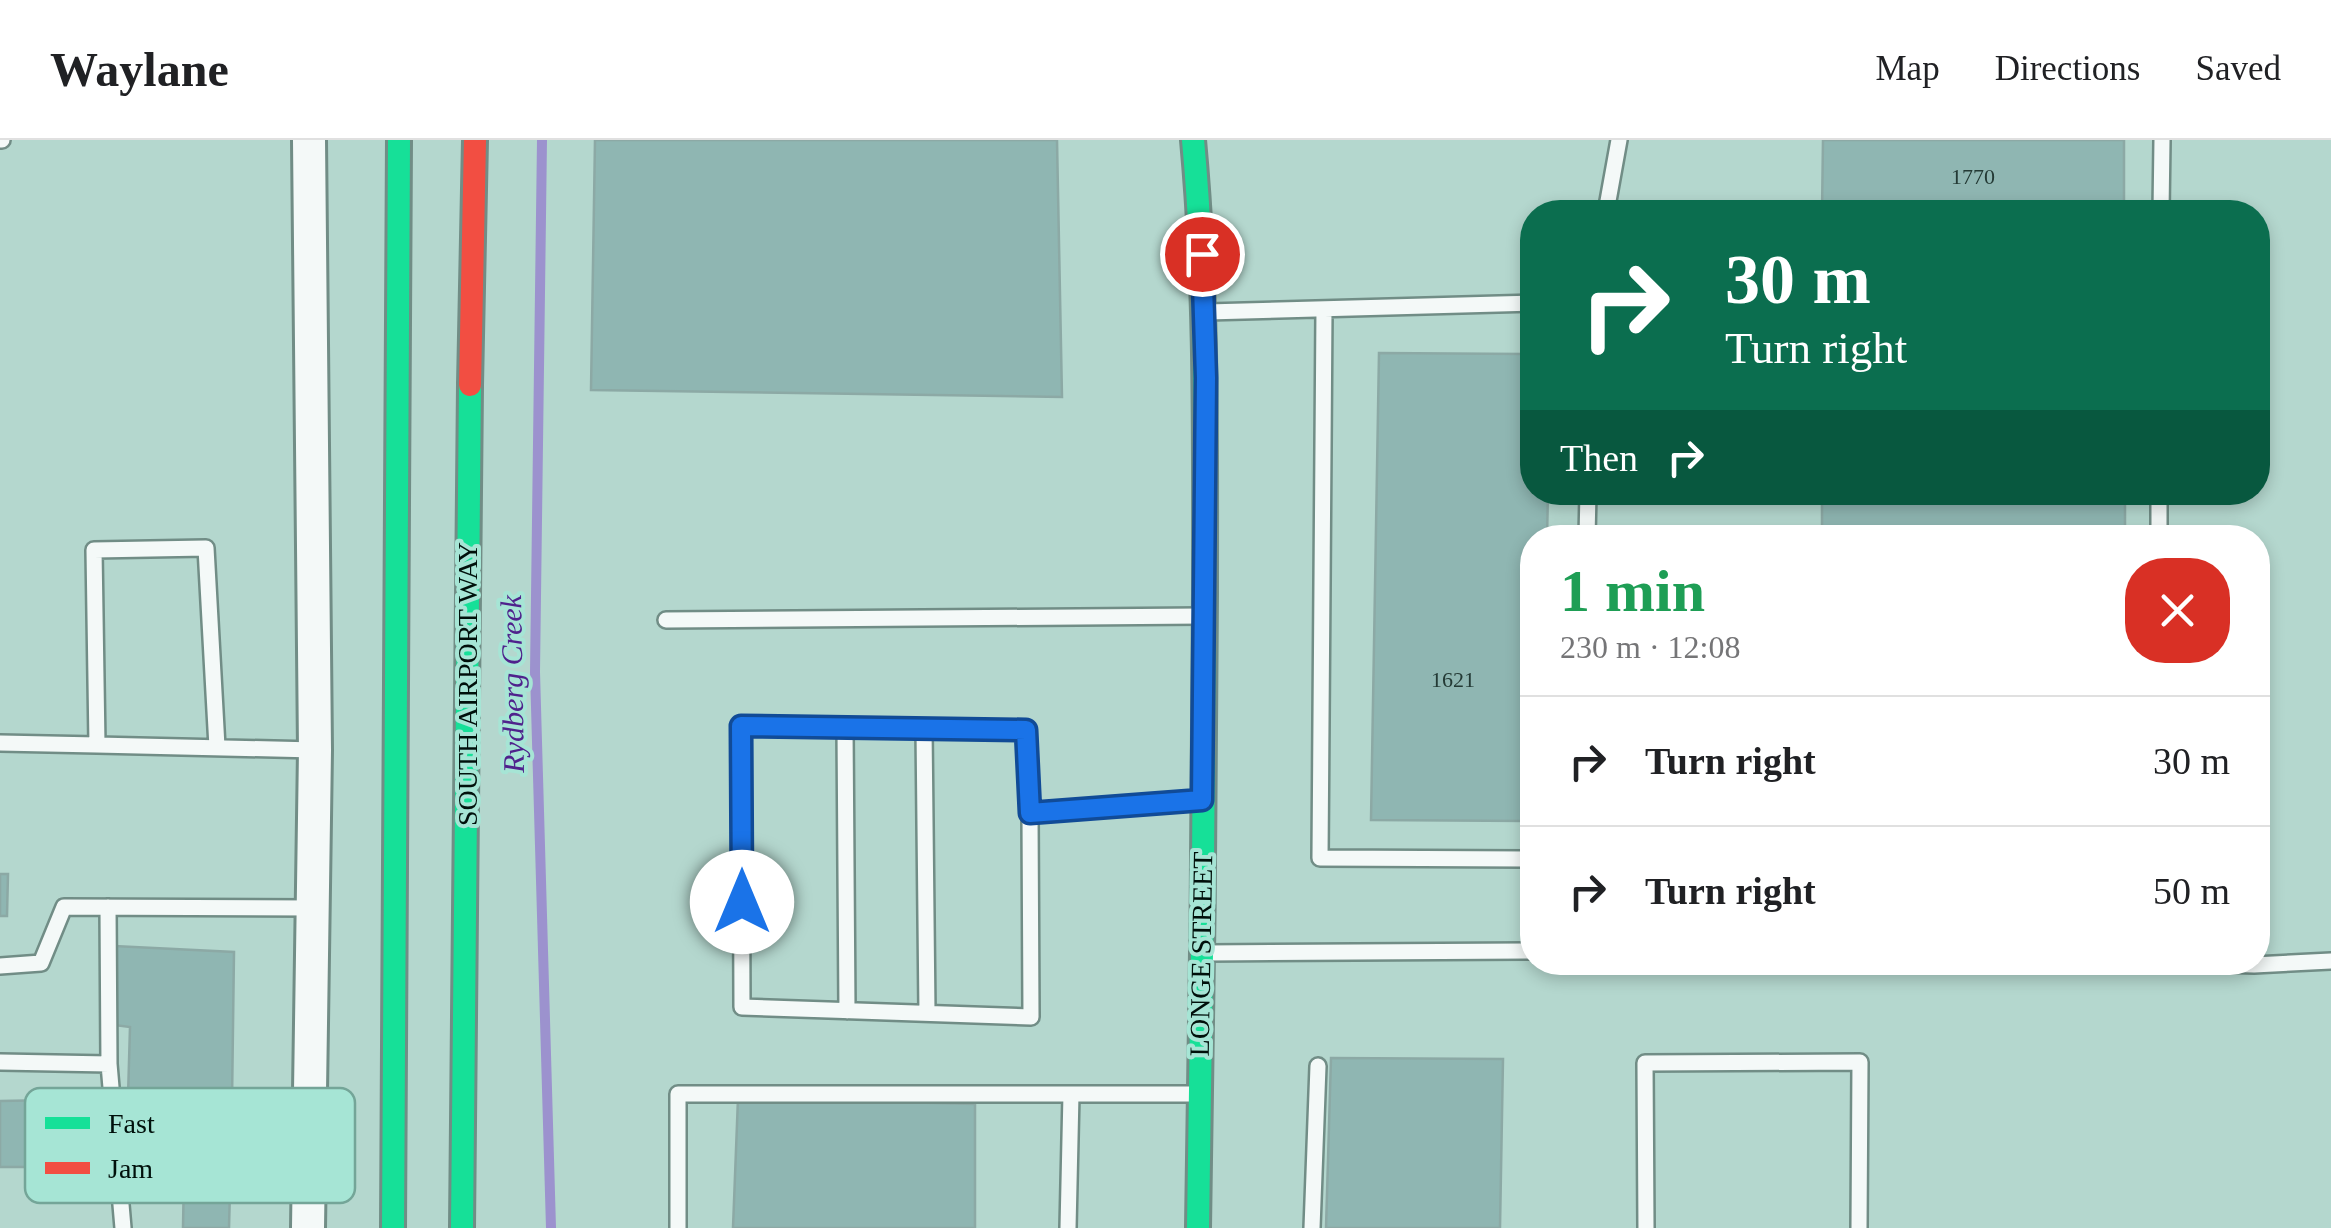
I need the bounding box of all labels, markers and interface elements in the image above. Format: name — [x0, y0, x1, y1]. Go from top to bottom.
text: Waylane — [50, 43, 229, 96]
text: Map — [1876, 49, 1940, 88]
text: Directions — [1995, 49, 2140, 88]
text: Saved — [2195, 49, 2281, 88]
house number: 1770 — [1951, 164, 1995, 189]
pin — [1160, 212, 1245, 297]
icon: arrive — [1175, 227, 1230, 282]
icon: right — [1560, 240, 1690, 370]
text: 30 m — [1725, 241, 1871, 318]
text: Turn right — [1725, 323, 1907, 373]
icon: right — [1658, 430, 1713, 485]
text: Then — [1560, 437, 1638, 479]
street label: SOUTH AIRPORT WAY — [452, 542, 483, 826]
text: 1 min — [1560, 558, 1705, 624]
button: close — [2125, 558, 2230, 663]
water label: Rydberg Creek — [494, 594, 530, 774]
text: 230 m · 12:08 — [1560, 629, 1740, 665]
house number: 1621 — [1431, 667, 1475, 692]
icon: right — [1560, 734, 1615, 789]
text: Turn right — [1645, 740, 1816, 782]
text: 30 m — [2153, 740, 2230, 782]
position arrow — [690, 850, 794, 954]
street label: LONGE STREET — [1184, 851, 1218, 1057]
icon: right — [1560, 864, 1615, 919]
text: Turn right — [1645, 870, 1816, 912]
text: 50 m — [2153, 870, 2230, 912]
legend — [25, 1088, 355, 1203]
text: Fast — [108, 1108, 155, 1139]
text: Jam — [108, 1153, 153, 1184]

